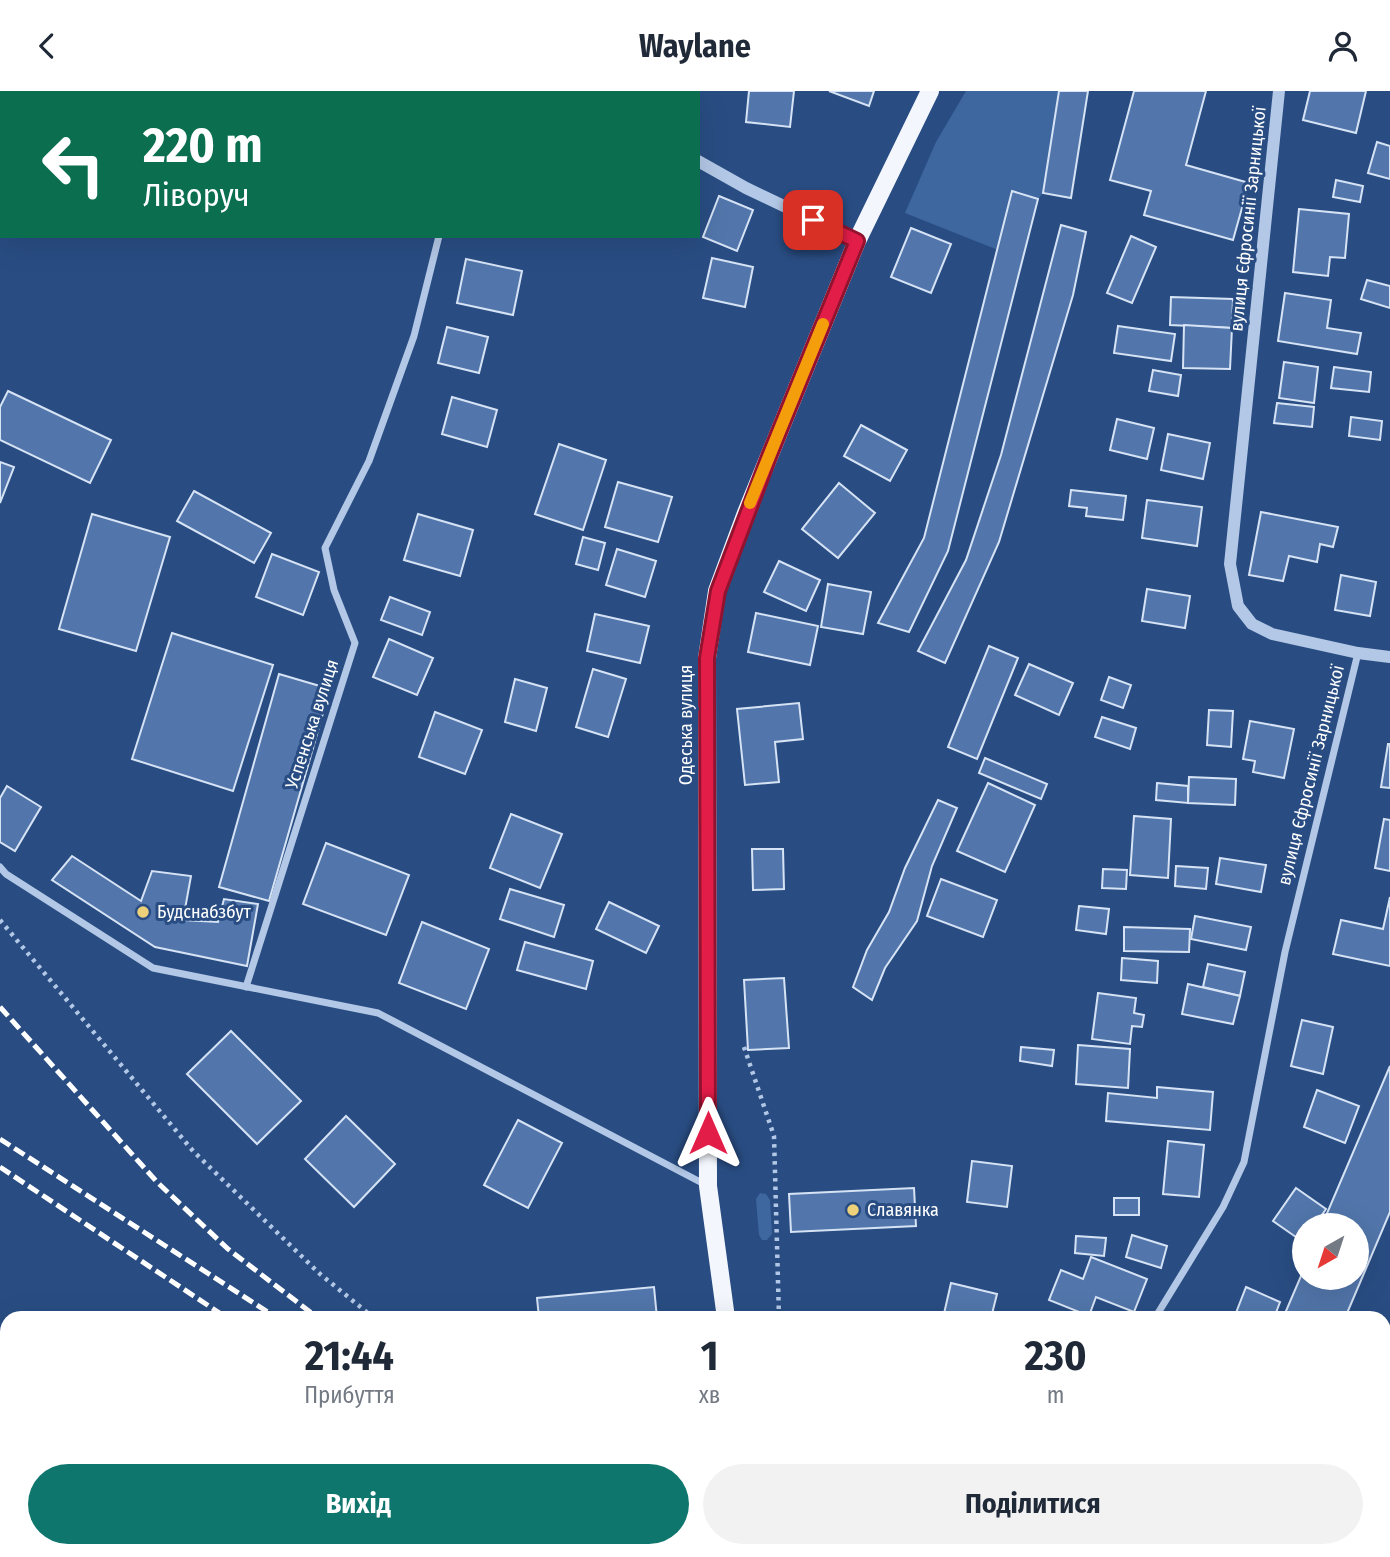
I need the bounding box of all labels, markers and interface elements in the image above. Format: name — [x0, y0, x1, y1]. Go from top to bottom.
icon: back — [28, 27, 66, 65]
text: Waylane — [639, 27, 751, 65]
icon: person — [1324, 27, 1362, 65]
street label: вулиця Єфросинії Зарницької — [1225, 105, 1271, 333]
text: 220 m — [143, 116, 263, 175]
icon: left — [28, 119, 119, 210]
text: Ліворуч — [143, 176, 250, 214]
pin — [783, 190, 843, 250]
icon: arrive — [794, 201, 832, 239]
street label: Успенська вулиця — [280, 656, 343, 793]
street label: вулиця Єфросинії Зарницької — [1273, 662, 1349, 887]
street label: Одеська вулиця — [675, 665, 697, 785]
place label: Будснабзбут — [157, 901, 252, 923]
marker: Будснабзбут — [135, 904, 151, 920]
position arrow — [671, 1096, 745, 1170]
place label: Славянка — [867, 1199, 939, 1221]
marker: Славянка — [845, 1202, 861, 1218]
north arrow — [1292, 1213, 1368, 1290]
map controls — [1292, 1213, 1369, 1290]
text: 21:44 — [305, 1331, 394, 1381]
text: 1 — [701, 1331, 718, 1381]
text: 230 — [1025, 1331, 1087, 1381]
text: Прибуття — [304, 1381, 395, 1409]
text: хв — [699, 1381, 720, 1409]
text: m — [1047, 1381, 1065, 1409]
button: Вихід — [28, 1464, 689, 1544]
button: Поділитися — [703, 1464, 1363, 1544]

